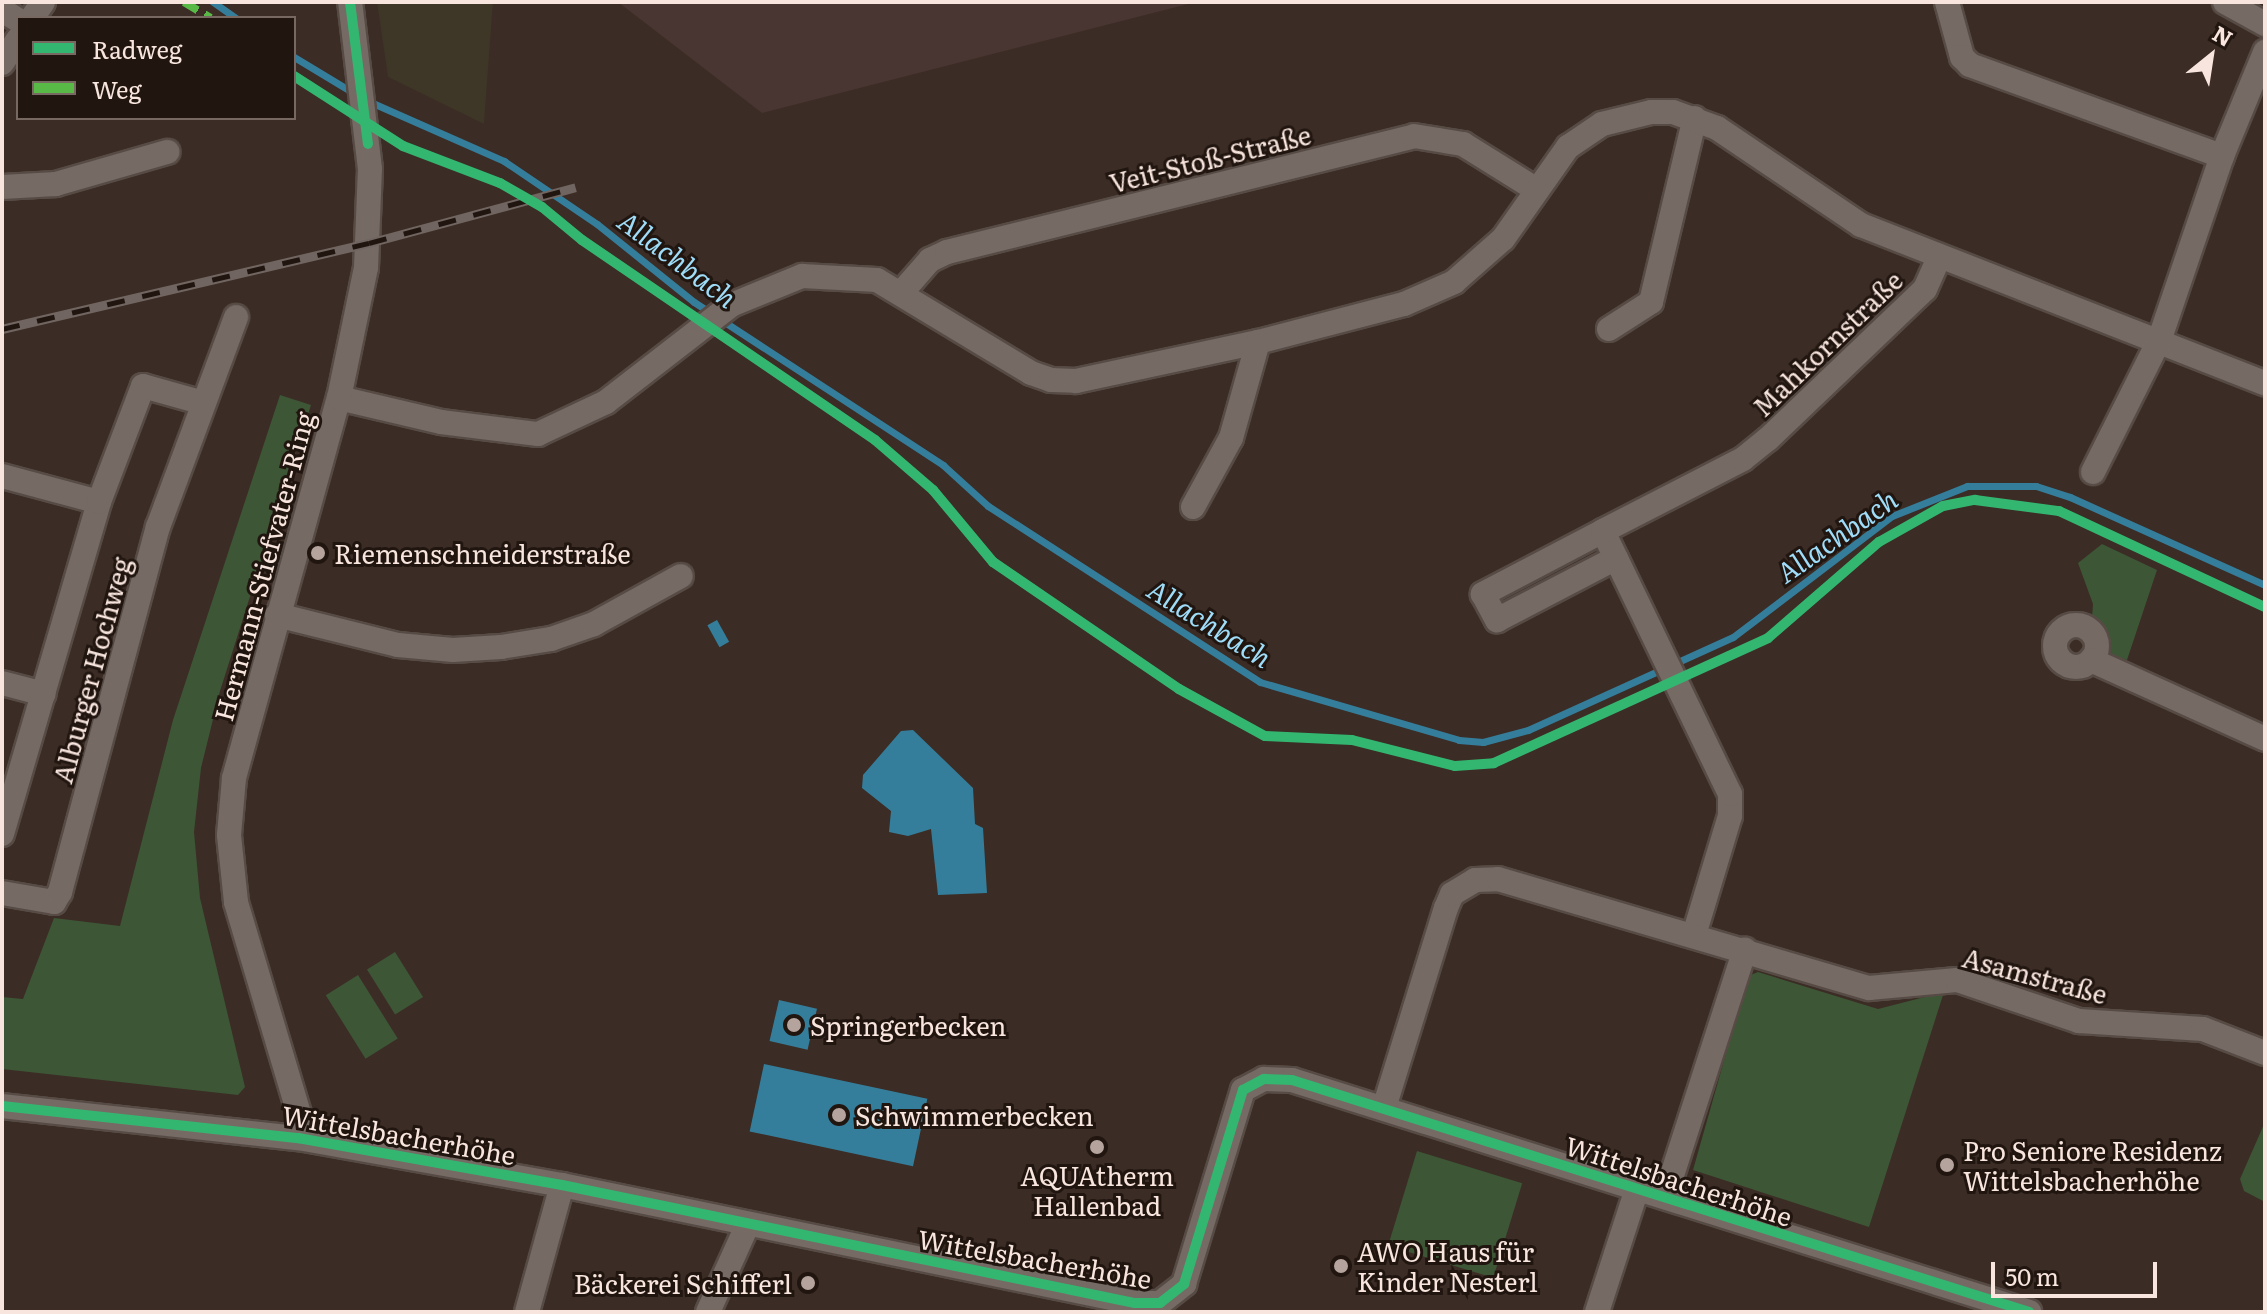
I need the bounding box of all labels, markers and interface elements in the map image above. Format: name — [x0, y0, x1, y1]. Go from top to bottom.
legend — [16, 16, 296, 120]
north arrow — [2171, 16, 2251, 96]
text: N — [2207, 16, 2239, 54]
text: Radweg — [92, 31, 182, 66]
text: Weg — [92, 71, 142, 106]
street label: Veit-Stoß-Straße — [1106, 118, 1314, 198]
water label: Allachbach — [612, 203, 744, 313]
street label: Mahkornstraße — [1746, 264, 1908, 422]
street label: Hermann-Stiefvater-Ring — [207, 408, 319, 724]
water label: Allachbach — [1769, 481, 1903, 589]
place label: Riemenschneiderstraße — [334, 537, 631, 569]
marker: Riemenschneiderstraße — [309, 544, 327, 562]
street label: Alburger Hochweg — [46, 554, 136, 786]
water label: Allachbach — [1142, 571, 1278, 673]
street label: Asamstraße — [1959, 941, 2111, 1009]
place label: Springerbecken — [810, 1009, 1007, 1041]
marker: Springerbecken — [785, 1016, 803, 1034]
street label: Wittelsbacherhöhe — [280, 1098, 518, 1170]
place label: Schwimmerbecken — [855, 1099, 1094, 1131]
marker: Schwimmerbecken — [830, 1106, 848, 1124]
street label: Wittelsbacherhöhe — [1562, 1129, 1796, 1231]
place label: Pro Seniore Residenz Wittelsbacherhöhe — [1963, 1134, 2222, 1196]
marker: AQUAtherm Hallenbad — [1088, 1138, 1106, 1156]
marker: Pro Seniore Residenz Wittelsbacherhöhe — [1938, 1156, 1956, 1174]
place label: AQUAtherm Hallenbad — [1020, 1159, 1174, 1220]
street label: Wittelsbacherhöhe — [916, 1222, 1154, 1294]
place label: AWO Haus für Kinder Nesterl — [1357, 1235, 1538, 1296]
scale bar — [1995, 1246, 2161, 1296]
marker: AWO Haus für Kinder Nesterl — [1332, 1257, 1350, 1275]
text: 50 m — [2005, 1258, 2059, 1293]
place label: Bäckerei Schifferl — [574, 1267, 792, 1299]
marker: Bäckerei Schifferl — [799, 1274, 817, 1292]

